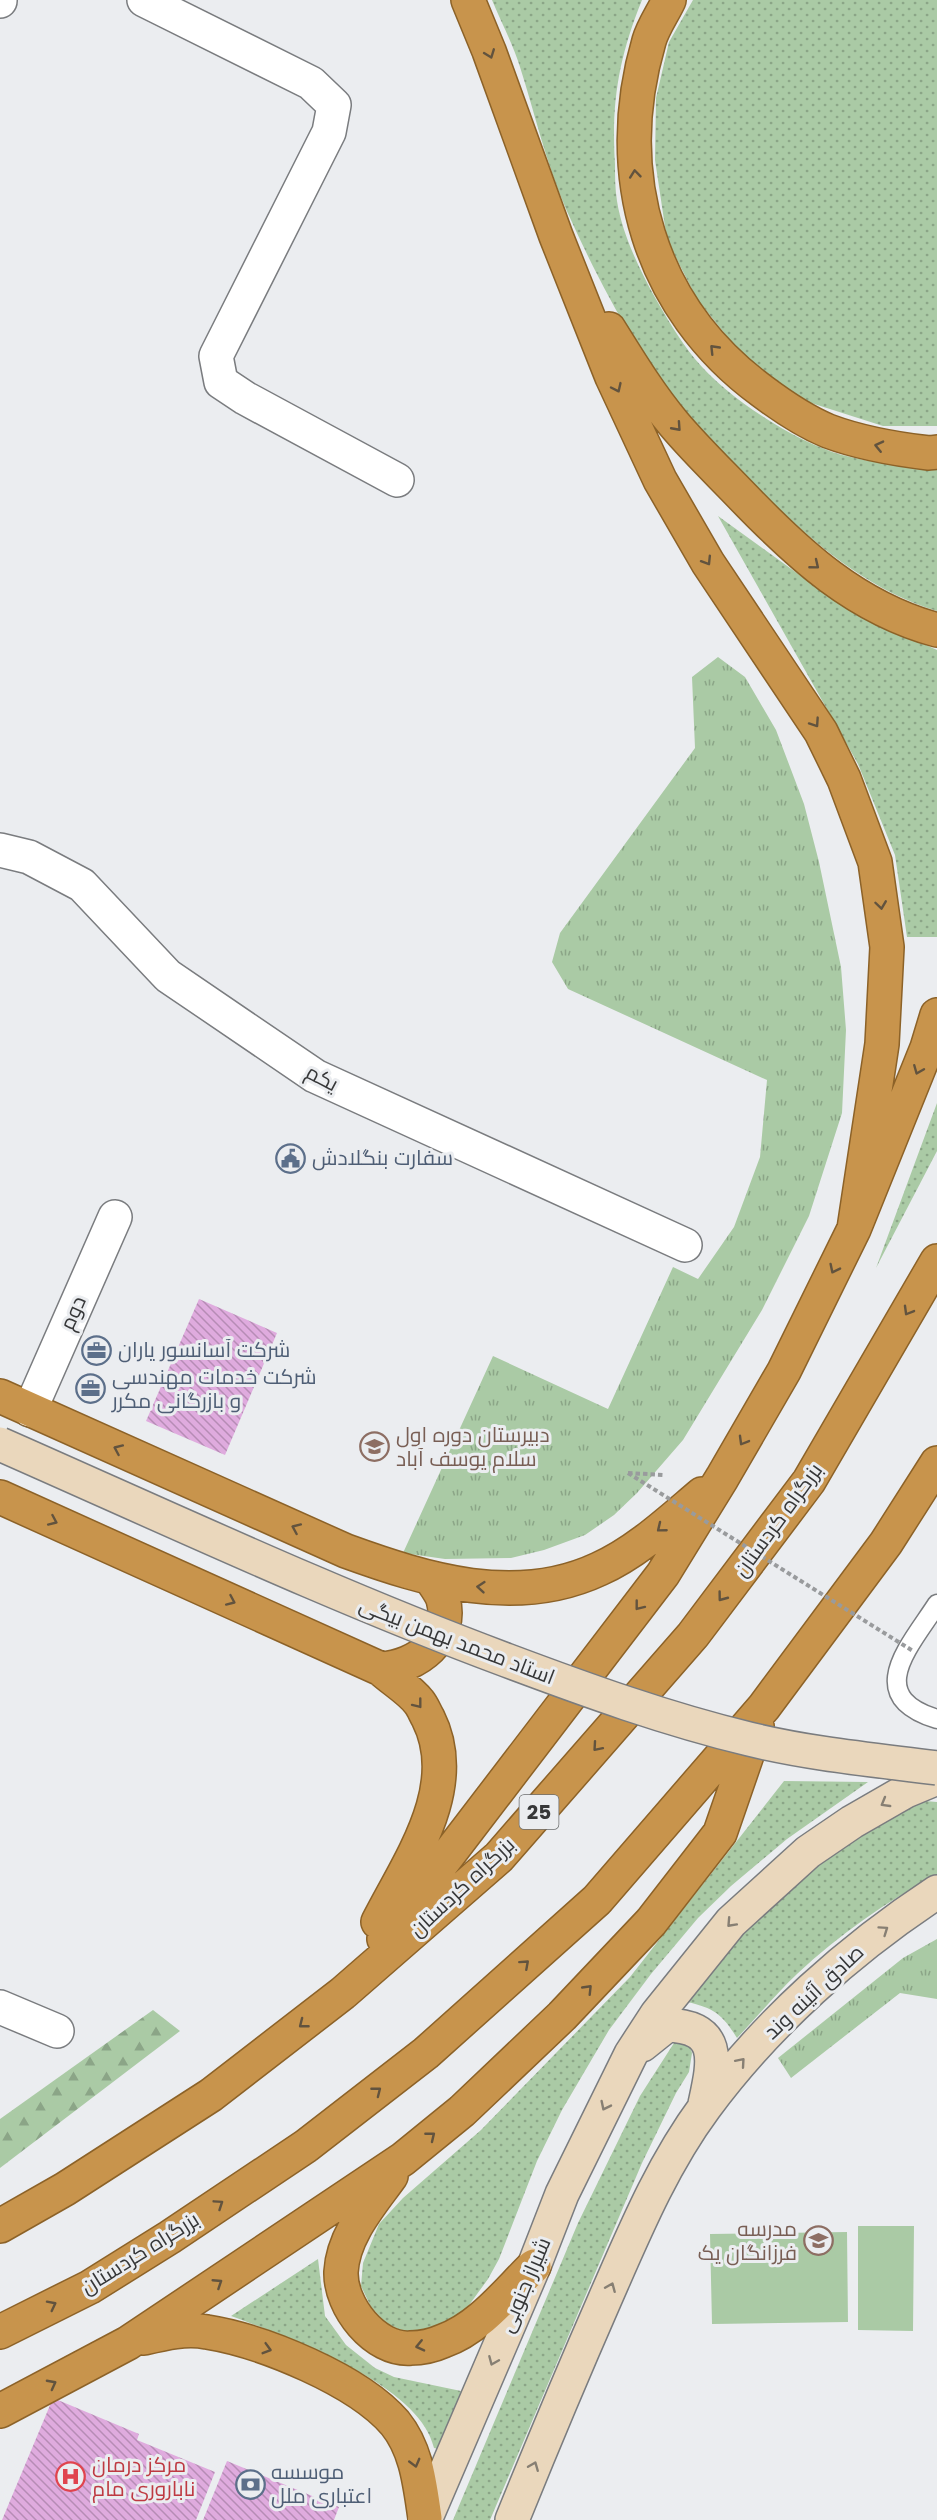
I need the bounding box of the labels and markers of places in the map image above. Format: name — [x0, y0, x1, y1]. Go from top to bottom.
public building icon: سفارت بنگلادش — [275, 1142, 307, 1174]
place label: سفارت بنگلادش — [312, 1143, 453, 1172]
office icon: شرکت آسانسور یاران — [81, 1334, 113, 1366]
place label: شرکت آسانسور یاران — [118, 1335, 290, 1364]
place label: شرکت خدمات مهندسی و بازرگانی مکرر — [111, 1362, 317, 1415]
office icon: شرکت خدمات مهندسی و بازرگانی مکرر — [75, 1373, 107, 1405]
place label: دبیرستان دوره اول سلام یوسف آباد — [396, 1420, 550, 1473]
school or university icon: دبیرستان دوره اول سلام یوسف آباد — [359, 1431, 391, 1463]
place label: مدرسه فرزانگان یک — [698, 2214, 797, 2267]
school or university icon: مدرسه فرزانگان یک — [802, 2225, 834, 2257]
place label: مرکز درمان ناباروری مام — [92, 2450, 195, 2503]
place label: موسسه اعتباری ملل — [271, 2457, 372, 2510]
hospital icon: مرکز درمان ناباروری مام — [55, 2461, 87, 2493]
bank icon: موسسه اعتباری ملل — [234, 2468, 266, 2500]

